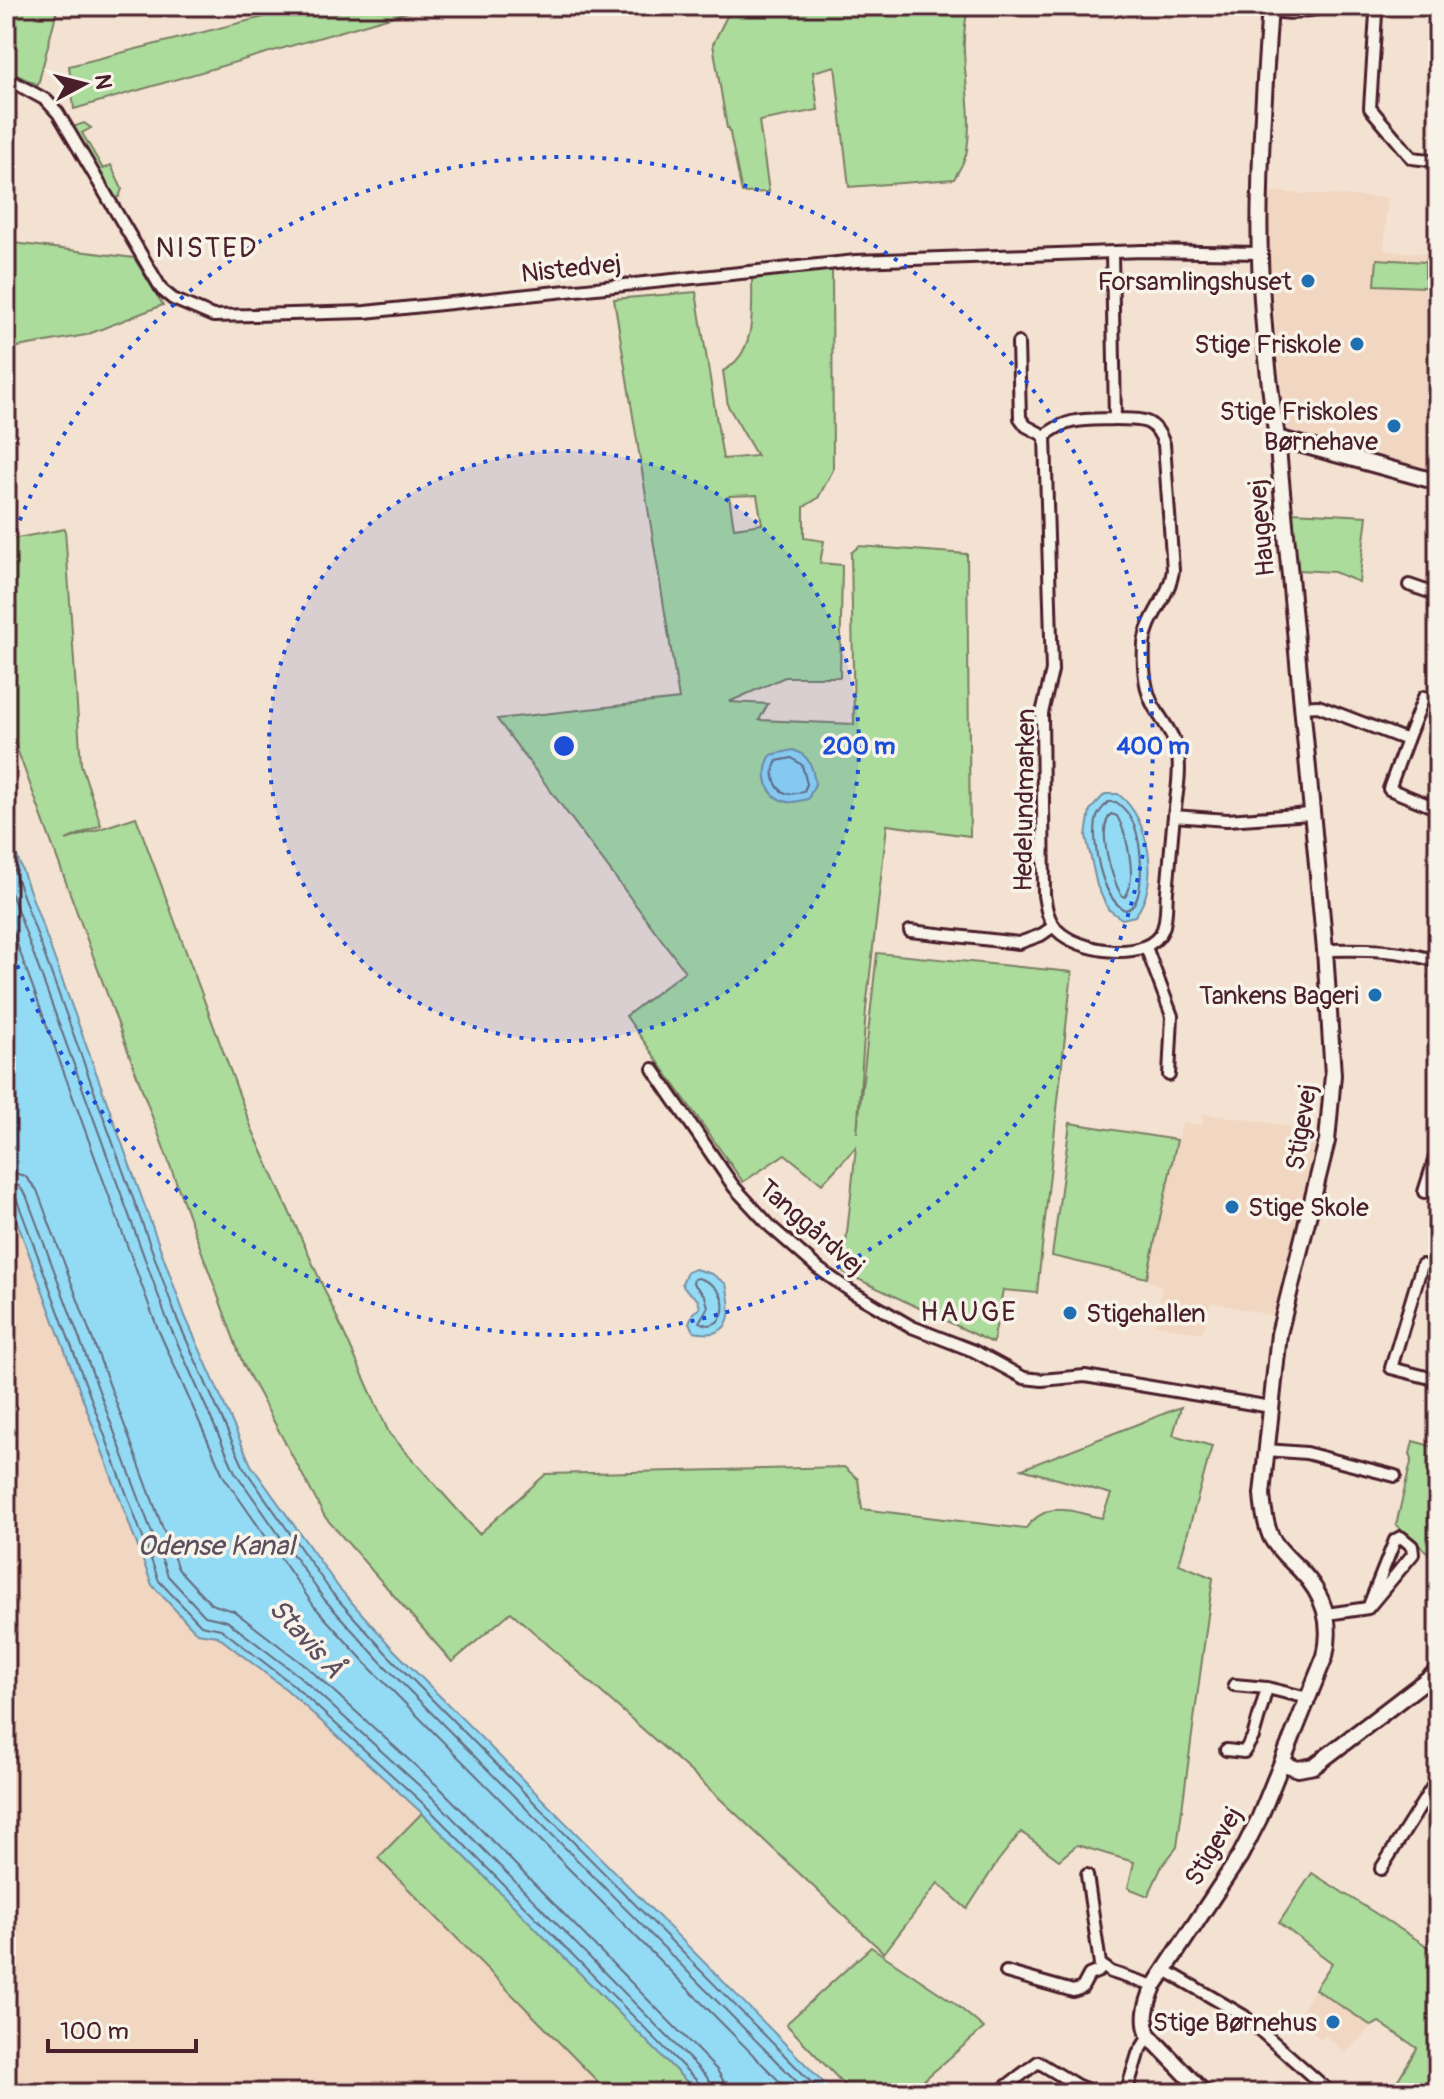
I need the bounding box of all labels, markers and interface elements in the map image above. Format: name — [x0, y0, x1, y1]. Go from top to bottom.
north arrow — [44, 44, 124, 124]
text: N — [88, 73, 118, 91]
district label: NISTED — [156, 231, 258, 266]
street label: Nistedvej — [520, 248, 623, 290]
place label: Forsamlingshuset — [1097, 266, 1293, 298]
marker: Forsamlingshuset — [1299, 272, 1317, 290]
place label: Stige Friskole — [1194, 329, 1341, 361]
marker: Stige Friskole — [1348, 335, 1366, 353]
place label: Stige Friskoles Børnehave — [1220, 396, 1378, 458]
marker: Stige Friskoles Børnehave — [1385, 417, 1403, 435]
street label: Haugevej — [1242, 478, 1282, 578]
street label: Hedelundmarken — [1007, 708, 1043, 892]
centre of rings — [550, 732, 578, 760]
text: 200 m — [823, 732, 895, 761]
text: 400 m — [1116, 732, 1190, 761]
place label: Tankens Bageri — [1199, 980, 1359, 1012]
marker: Tankens Bageri — [1366, 986, 1384, 1004]
street label: Stigevej — [1279, 1082, 1325, 1172]
street label: Tanggårdvej — [752, 1173, 871, 1283]
place label: Stige Skole — [1248, 1192, 1369, 1224]
marker: Stige Skole — [1223, 1198, 1241, 1216]
district label: HAUGE — [920, 1295, 1018, 1330]
place label: Stigehallen — [1086, 1298, 1206, 1330]
marker: Stigehallen — [1061, 1304, 1079, 1322]
water label: Odense Kanal — [137, 1529, 298, 1564]
water label: Stavis Å — [261, 1591, 352, 1686]
street label: Stigevej — [1178, 1801, 1250, 1892]
scale bar — [48, 2003, 196, 2053]
place label: Stige Børnehus — [1153, 2007, 1317, 2039]
marker: Stige Børnehus — [1324, 2013, 1342, 2031]
text: 100 m — [60, 2017, 129, 2046]

